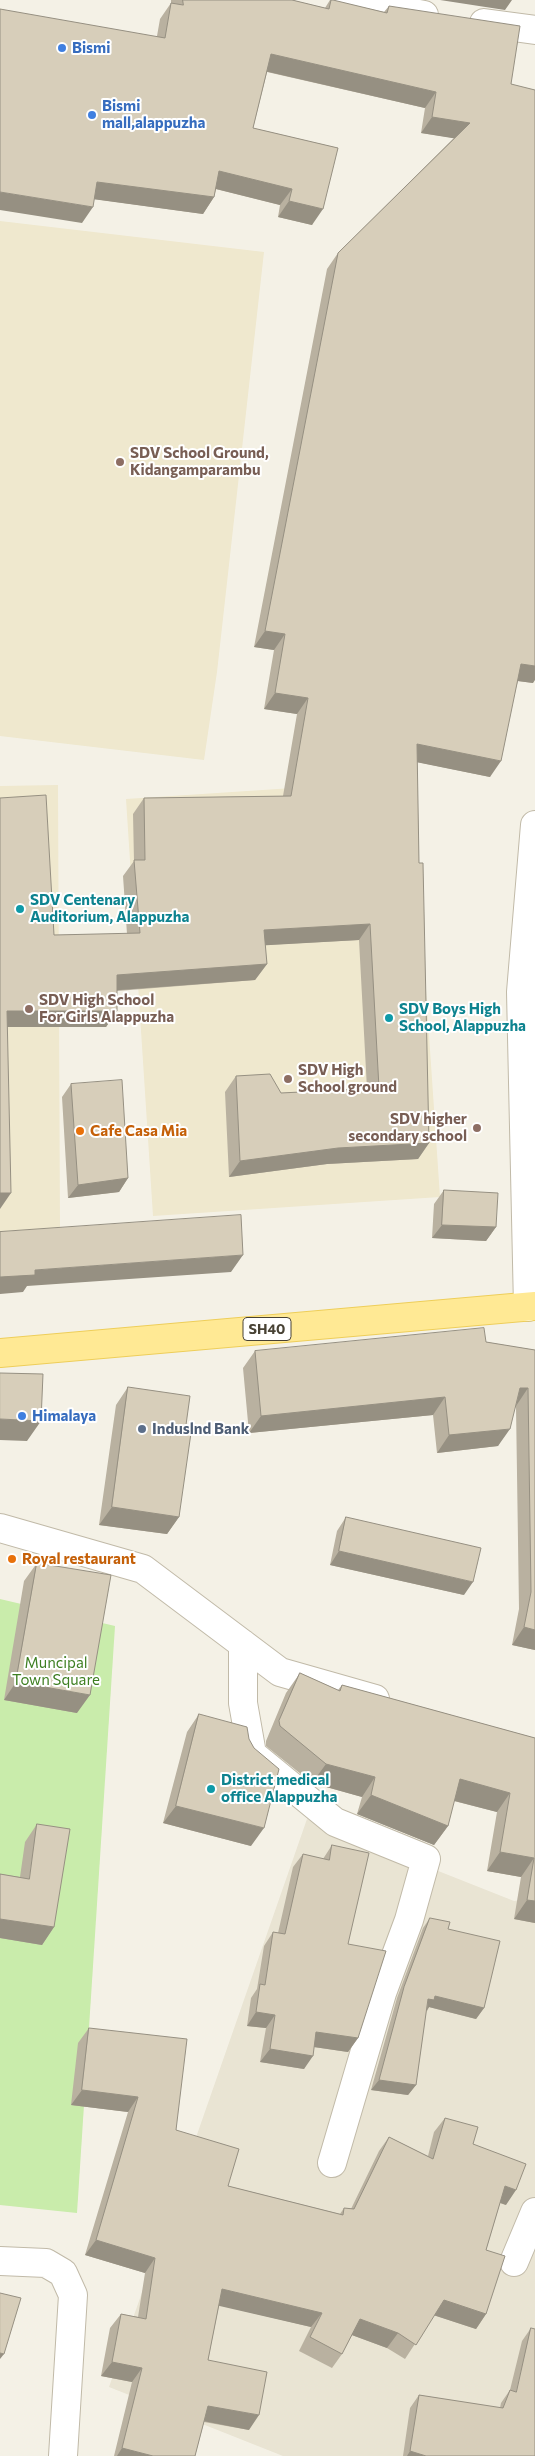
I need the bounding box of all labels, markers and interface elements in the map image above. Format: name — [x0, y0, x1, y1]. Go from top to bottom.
place label: Bismi — [72, 39, 110, 57]
marker: Bismi — [56, 42, 68, 54]
place label: Bismi mall,alappuzha — [102, 97, 205, 132]
marker: Bismi mall,alappuzha — [86, 109, 98, 121]
place label: SDV School Ground, Kidangamparambu — [130, 444, 269, 479]
marker: SDV School Ground, Kidangamparambu — [114, 456, 126, 468]
place label: SDV Centenary Auditorium, Alappuzha — [30, 891, 189, 926]
marker: SDV Centenary Auditorium, Alappuzha — [14, 903, 26, 915]
place label: SDV High School For Girls Alappuzha — [39, 991, 174, 1026]
place label: SDV Boys High School, Alappuzha — [399, 1000, 526, 1035]
marker: SDV High School For Girls Alappuzha — [23, 1003, 35, 1015]
marker: SDV Boys High School, Alappuzha — [383, 1012, 395, 1024]
place label: SDV High School ground — [298, 1061, 397, 1096]
marker: SDV High School ground — [282, 1073, 294, 1085]
place label: SDV higher secondary school — [348, 1110, 467, 1145]
place label: Cafe Casa Mia — [90, 1122, 187, 1140]
marker: SDV higher secondary school — [471, 1122, 483, 1134]
marker: Cafe Casa Mia — [74, 1125, 86, 1137]
road number: SH40 — [243, 1318, 291, 1340]
place label: Himalaya — [32, 1407, 96, 1425]
marker: Himalaya — [16, 1410, 28, 1422]
place label: Induslnd Bank — [152, 1420, 249, 1438]
marker: Induslnd Bank — [136, 1423, 148, 1435]
place label: Royal restaurant — [22, 1550, 136, 1568]
marker: Royal restaurant — [6, 1553, 18, 1565]
park label: Muncipal Town Square — [12, 1654, 100, 1689]
place label: District medical office Alappuzha — [221, 1771, 337, 1806]
marker: District medical office Alappuzha — [205, 1783, 217, 1795]

